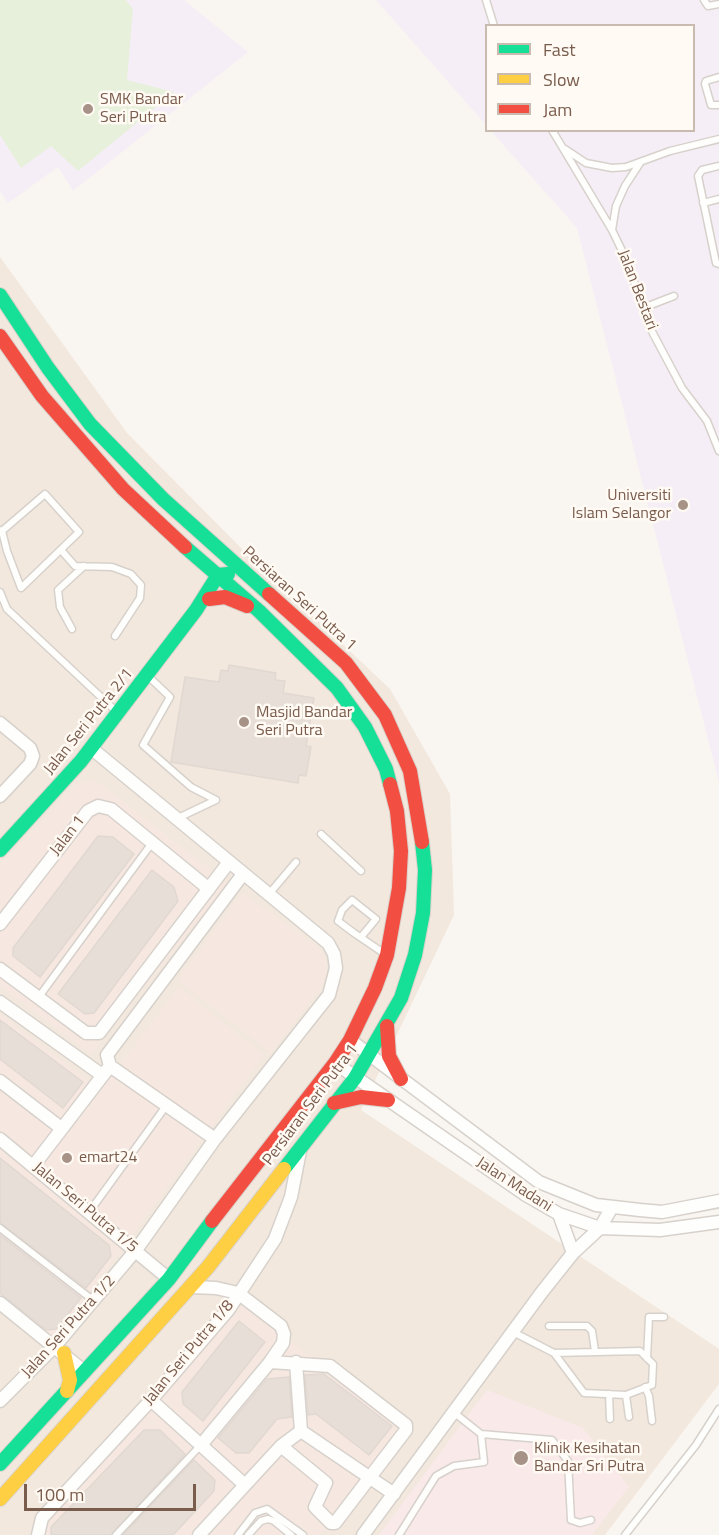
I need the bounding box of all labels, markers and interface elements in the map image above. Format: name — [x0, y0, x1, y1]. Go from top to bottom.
legend — [485, 24, 695, 132]
text: Fast — [543, 36, 576, 63]
text: Slow — [543, 66, 580, 93]
place label: SMK Bandar Seri Putra — [100, 90, 183, 128]
text: Jam — [543, 96, 572, 123]
marker: SMK Bandar Seri Putra — [81, 102, 95, 116]
street label: Jalan Bestari — [613, 247, 661, 333]
place label: Universiti Islam Selangor — [572, 486, 671, 524]
marker: Universiti Islam Selangor — [676, 498, 690, 512]
street label: Persiaran Seri Putra 1 — [238, 543, 360, 655]
street label: Jalan Seri Putra 2/1 — [40, 665, 138, 779]
place label: Masjid Bandar Seri Putra — [256, 703, 352, 741]
marker: Masjid Bandar Seri Putra — [237, 715, 251, 729]
street label: Jalan 1 — [46, 812, 90, 860]
street label: Persiaran Seri Putra 1 — [259, 1041, 363, 1169]
place label: emart24 — [79, 1148, 138, 1168]
marker: emart24 — [60, 1151, 74, 1165]
street label: Jalan Madani — [473, 1153, 555, 1217]
street label: Jalan Seri Putra 1/5 — [29, 1159, 141, 1257]
street label: Jalan Seri Putra 1/2 — [18, 1272, 120, 1382]
street label: Jalan Seri Putra 1/8 — [140, 1297, 238, 1409]
place label: Klinik Kesihatan Bandar Sri Putra — [534, 1439, 644, 1477]
marker: Klinik Kesihatan Bandar Sri Putra — [512, 1449, 530, 1467]
scale bar — [27, 1472, 200, 1510]
text: 100 m — [35, 1481, 84, 1508]

